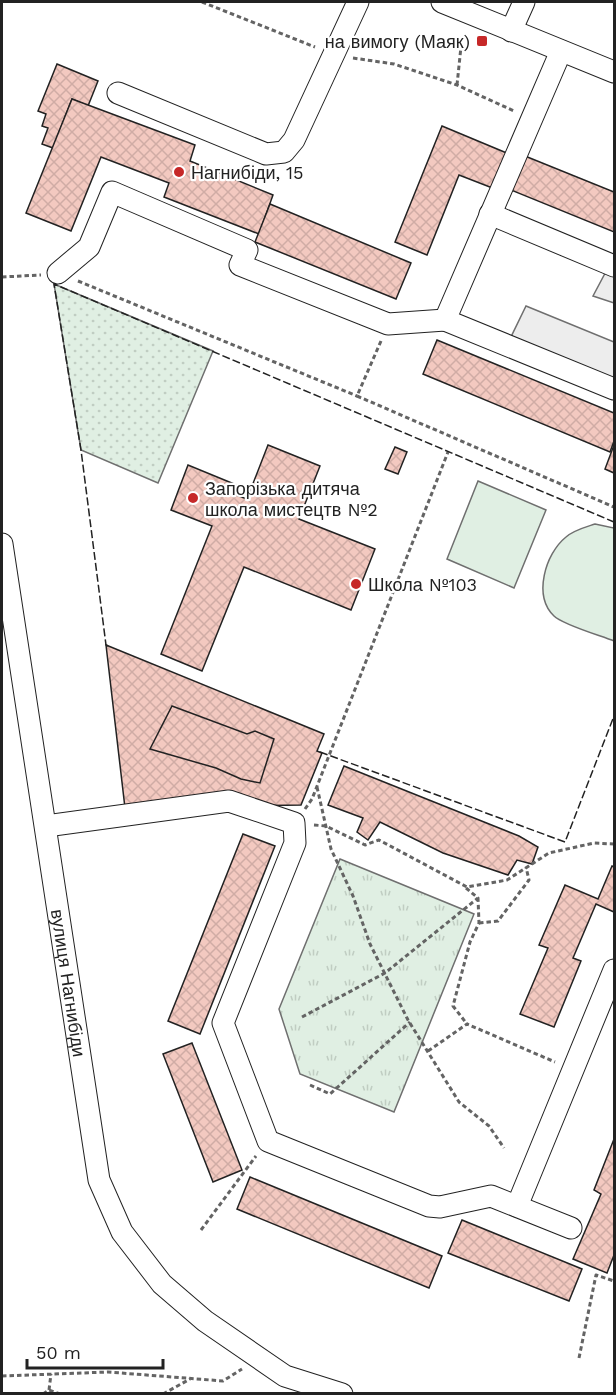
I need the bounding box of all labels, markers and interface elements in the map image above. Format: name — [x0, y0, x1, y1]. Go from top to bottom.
place label: на вимогу (Маяк) — [325, 31, 470, 52]
marker: на вимогу (Маяк) — [475, 34, 489, 48]
place label: Нагнибіди, 15 — [191, 162, 304, 183]
marker: Нагнибіди, 15 — [172, 165, 186, 179]
place label: Запорізька дитяча школа мистецтв №2 — [205, 478, 378, 520]
marker: Запорізька дитяча школа мистецтв №2 — [186, 491, 200, 505]
place label: Школа №103 — [368, 574, 477, 595]
marker: Школа №103 — [349, 577, 363, 591]
street label: вулиця Нагнибіди — [47, 908, 91, 1058]
scale bar — [27, 1332, 164, 1370]
text: 50 m — [36, 1342, 81, 1363]

